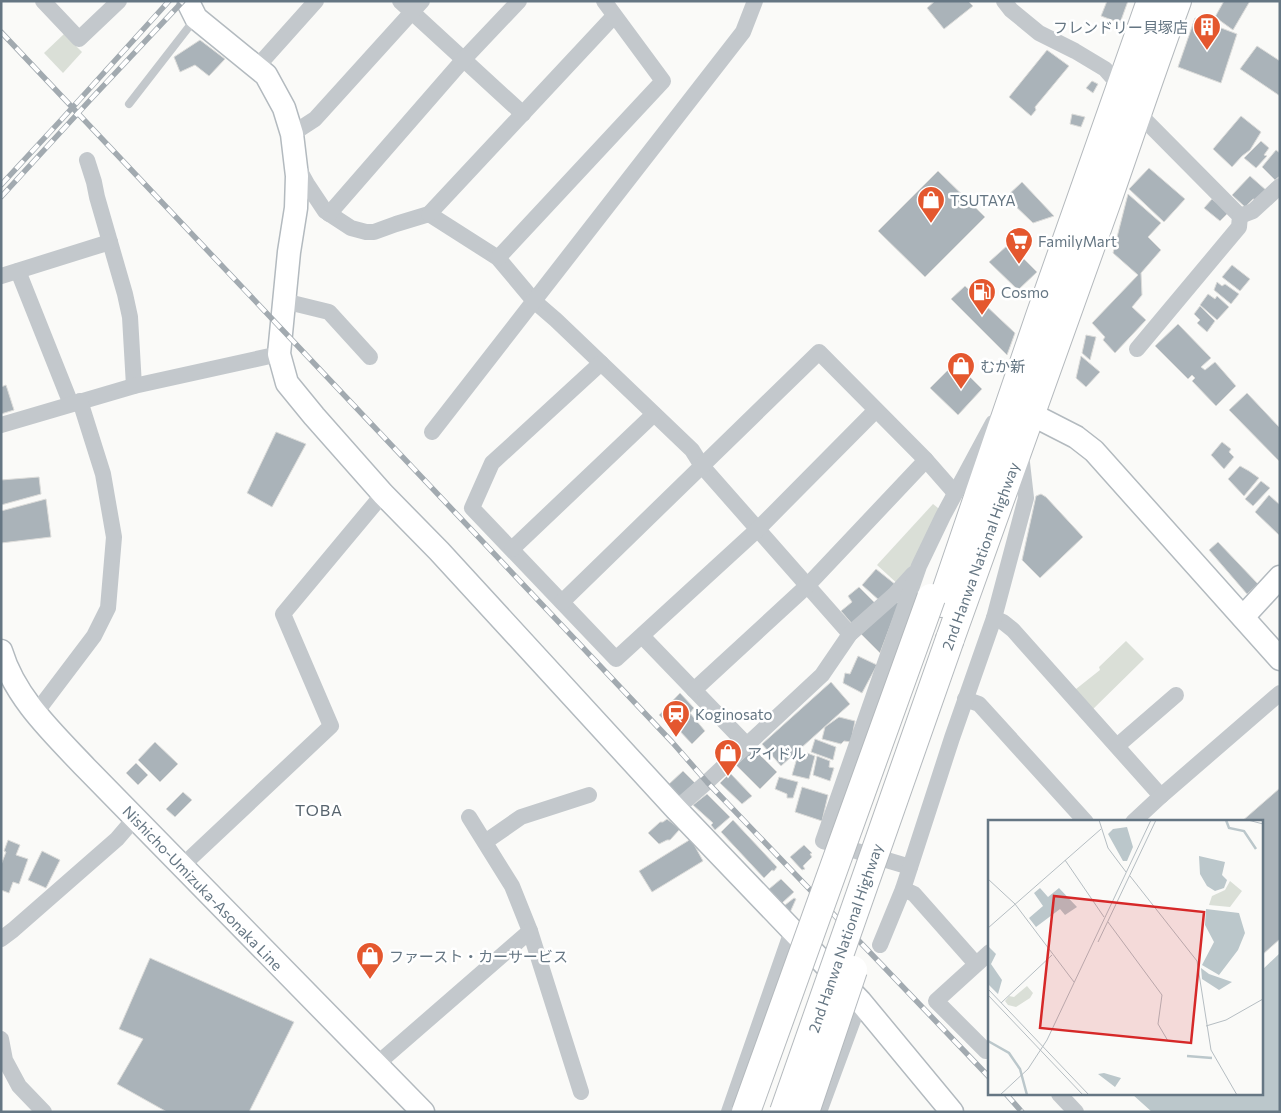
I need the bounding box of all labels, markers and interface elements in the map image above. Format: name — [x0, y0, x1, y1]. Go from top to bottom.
building icon: フレンドリー貝塚店 — [1192, 12, 1222, 51]
place label: フレンドリー貝塚店 — [1053, 18, 1188, 36]
shop icon: TSUTAYA — [916, 185, 946, 224]
place label: TSUTAYA — [950, 191, 1016, 209]
supermarket icon: FamilyMart — [1004, 226, 1034, 265]
place label: FamilyMart — [1038, 232, 1117, 250]
fuel station icon: Cosmo — [967, 277, 997, 316]
place label: Cosmo — [1001, 283, 1049, 301]
shop icon: むか新 — [946, 351, 976, 390]
place label: むか新 — [980, 357, 1025, 375]
street label: 2nd Hanwa National Highway — [938, 459, 1023, 652]
station icon: Koginosato — [661, 699, 691, 738]
place label: Koginosato — [695, 705, 773, 723]
shop icon: アイドル — [713, 738, 743, 777]
place label: アイドル — [747, 744, 806, 762]
district label: TOBA — [295, 800, 343, 819]
street label: Nishicho-Umizuka-Asonaka Line — [119, 802, 287, 974]
inset map — [988, 820, 1264, 1096]
street label: 2nd Hanwa National Highway — [804, 841, 886, 1035]
shop icon: ファースト・カーサービス — [355, 941, 385, 980]
place label: ファースト・カーサービス — [389, 947, 568, 965]

